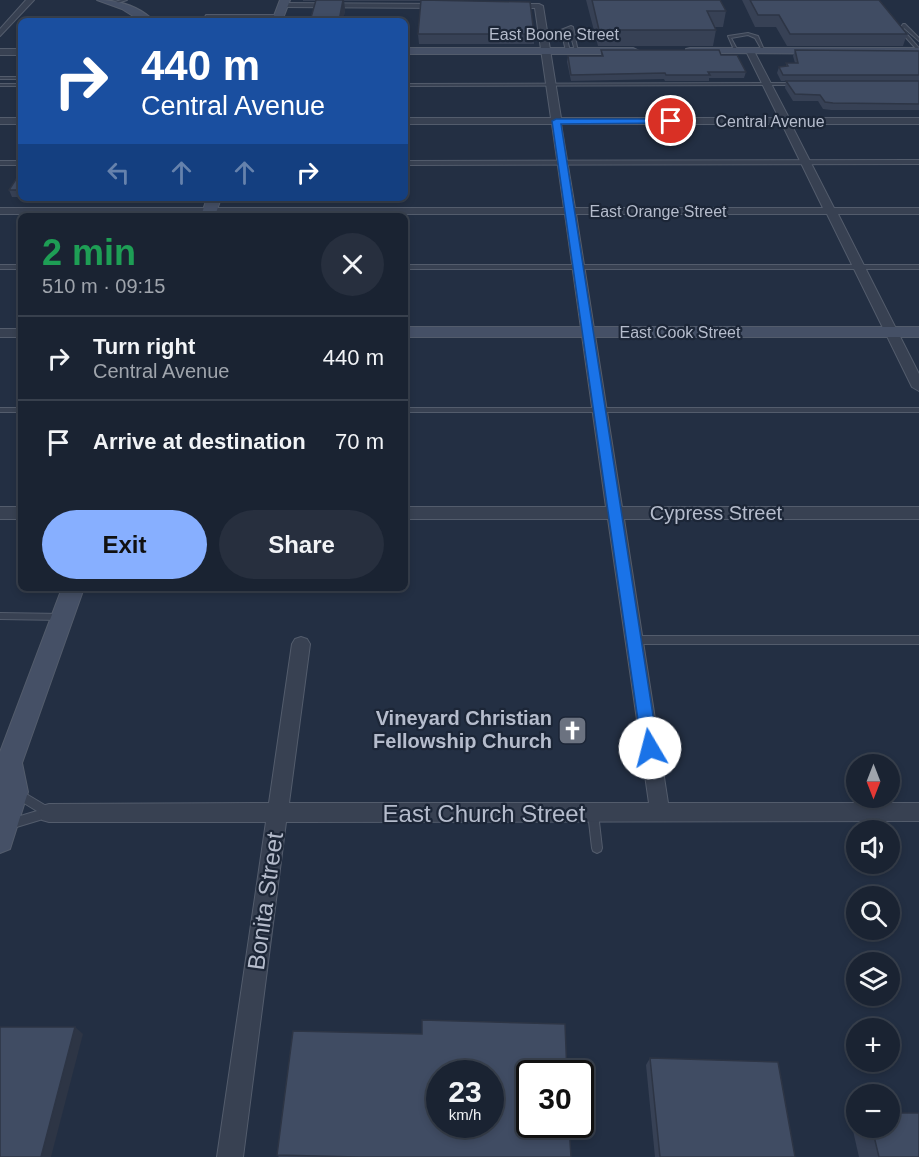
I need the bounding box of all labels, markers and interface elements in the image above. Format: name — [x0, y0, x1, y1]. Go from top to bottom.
street label: East Boone Street — [489, 26, 619, 43]
icon: right — [42, 42, 120, 120]
text: 440 m — [141, 42, 260, 89]
text: Central Avenue — [141, 91, 325, 121]
pin — [645, 95, 696, 146]
icon: arrive — [654, 104, 687, 137]
street label: Central Avenue — [715, 113, 825, 130]
icon: left — [102, 156, 135, 189]
icon: ahead — [165, 156, 198, 189]
icon: ahead — [228, 156, 261, 189]
icon: right — [291, 156, 324, 189]
street label: East Orange Street — [590, 203, 727, 220]
text: 2 min — [42, 232, 136, 273]
button: close — [321, 233, 384, 296]
text: 510 m · 09:15 — [42, 275, 165, 297]
street label: East Cook Street — [620, 324, 741, 341]
text: Turn right — [93, 334, 195, 359]
icon: right — [42, 342, 75, 375]
text: 440 m — [323, 345, 384, 370]
text: Central Avenue — [93, 360, 229, 382]
icon: arrive — [42, 426, 75, 459]
text: Arrive at destination — [93, 429, 306, 454]
text: 70 m — [335, 429, 384, 454]
street label: Cypress Street — [650, 502, 783, 524]
button: Exit — [42, 510, 207, 579]
button: Share — [219, 510, 384, 579]
place label: Vineyard Christian Fellowship Church — [373, 707, 552, 752]
church icon: Vineyard Christian Fellowship Church — [557, 714, 589, 746]
position arrow — [618, 716, 682, 780]
north arrow — [846, 754, 900, 808]
map controls — [846, 754, 900, 1138]
street label: East Church Street — [383, 800, 586, 827]
button: sound — [846, 820, 900, 874]
street label: Bonita Street — [242, 830, 288, 972]
button: search — [846, 886, 900, 940]
button: layers — [846, 952, 900, 1006]
button: + — [846, 1018, 900, 1072]
speed limit sign: 30 — [516, 1060, 594, 1138]
text: 23 — [448, 1075, 482, 1108]
button: − — [846, 1084, 900, 1138]
text: km/h — [449, 1106, 481, 1123]

